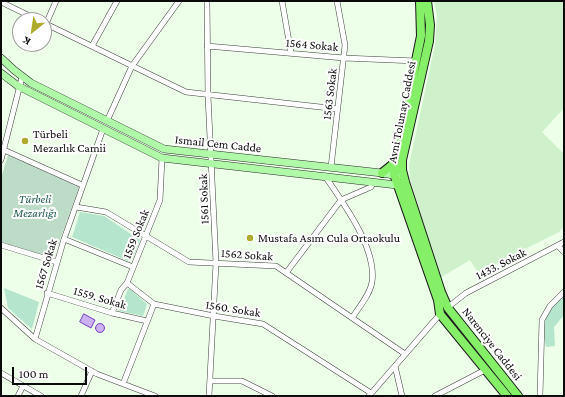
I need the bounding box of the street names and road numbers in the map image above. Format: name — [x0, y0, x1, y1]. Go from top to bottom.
street label: 1564 Sokak — [285, 36, 339, 54]
street label: Avni Tolunay Caddesi — [385, 60, 419, 164]
street label: 1563 Sokak — [320, 67, 340, 121]
street label: Ismail Cem Cadde — [174, 132, 262, 156]
street label: 1561 Sokak — [196, 174, 212, 224]
street label: 1559 Sokak — [120, 207, 152, 261]
street label: 1567 Sokak — [32, 237, 60, 291]
street label: 1433. Sokak — [473, 245, 529, 283]
street label: 1562 Sokak — [221, 246, 273, 264]
street label: 1559. Sokak — [72, 284, 128, 312]
street label: 1560. Sokak — [204, 298, 262, 320]
street label: Narenciye Caddesi — [459, 305, 525, 383]

